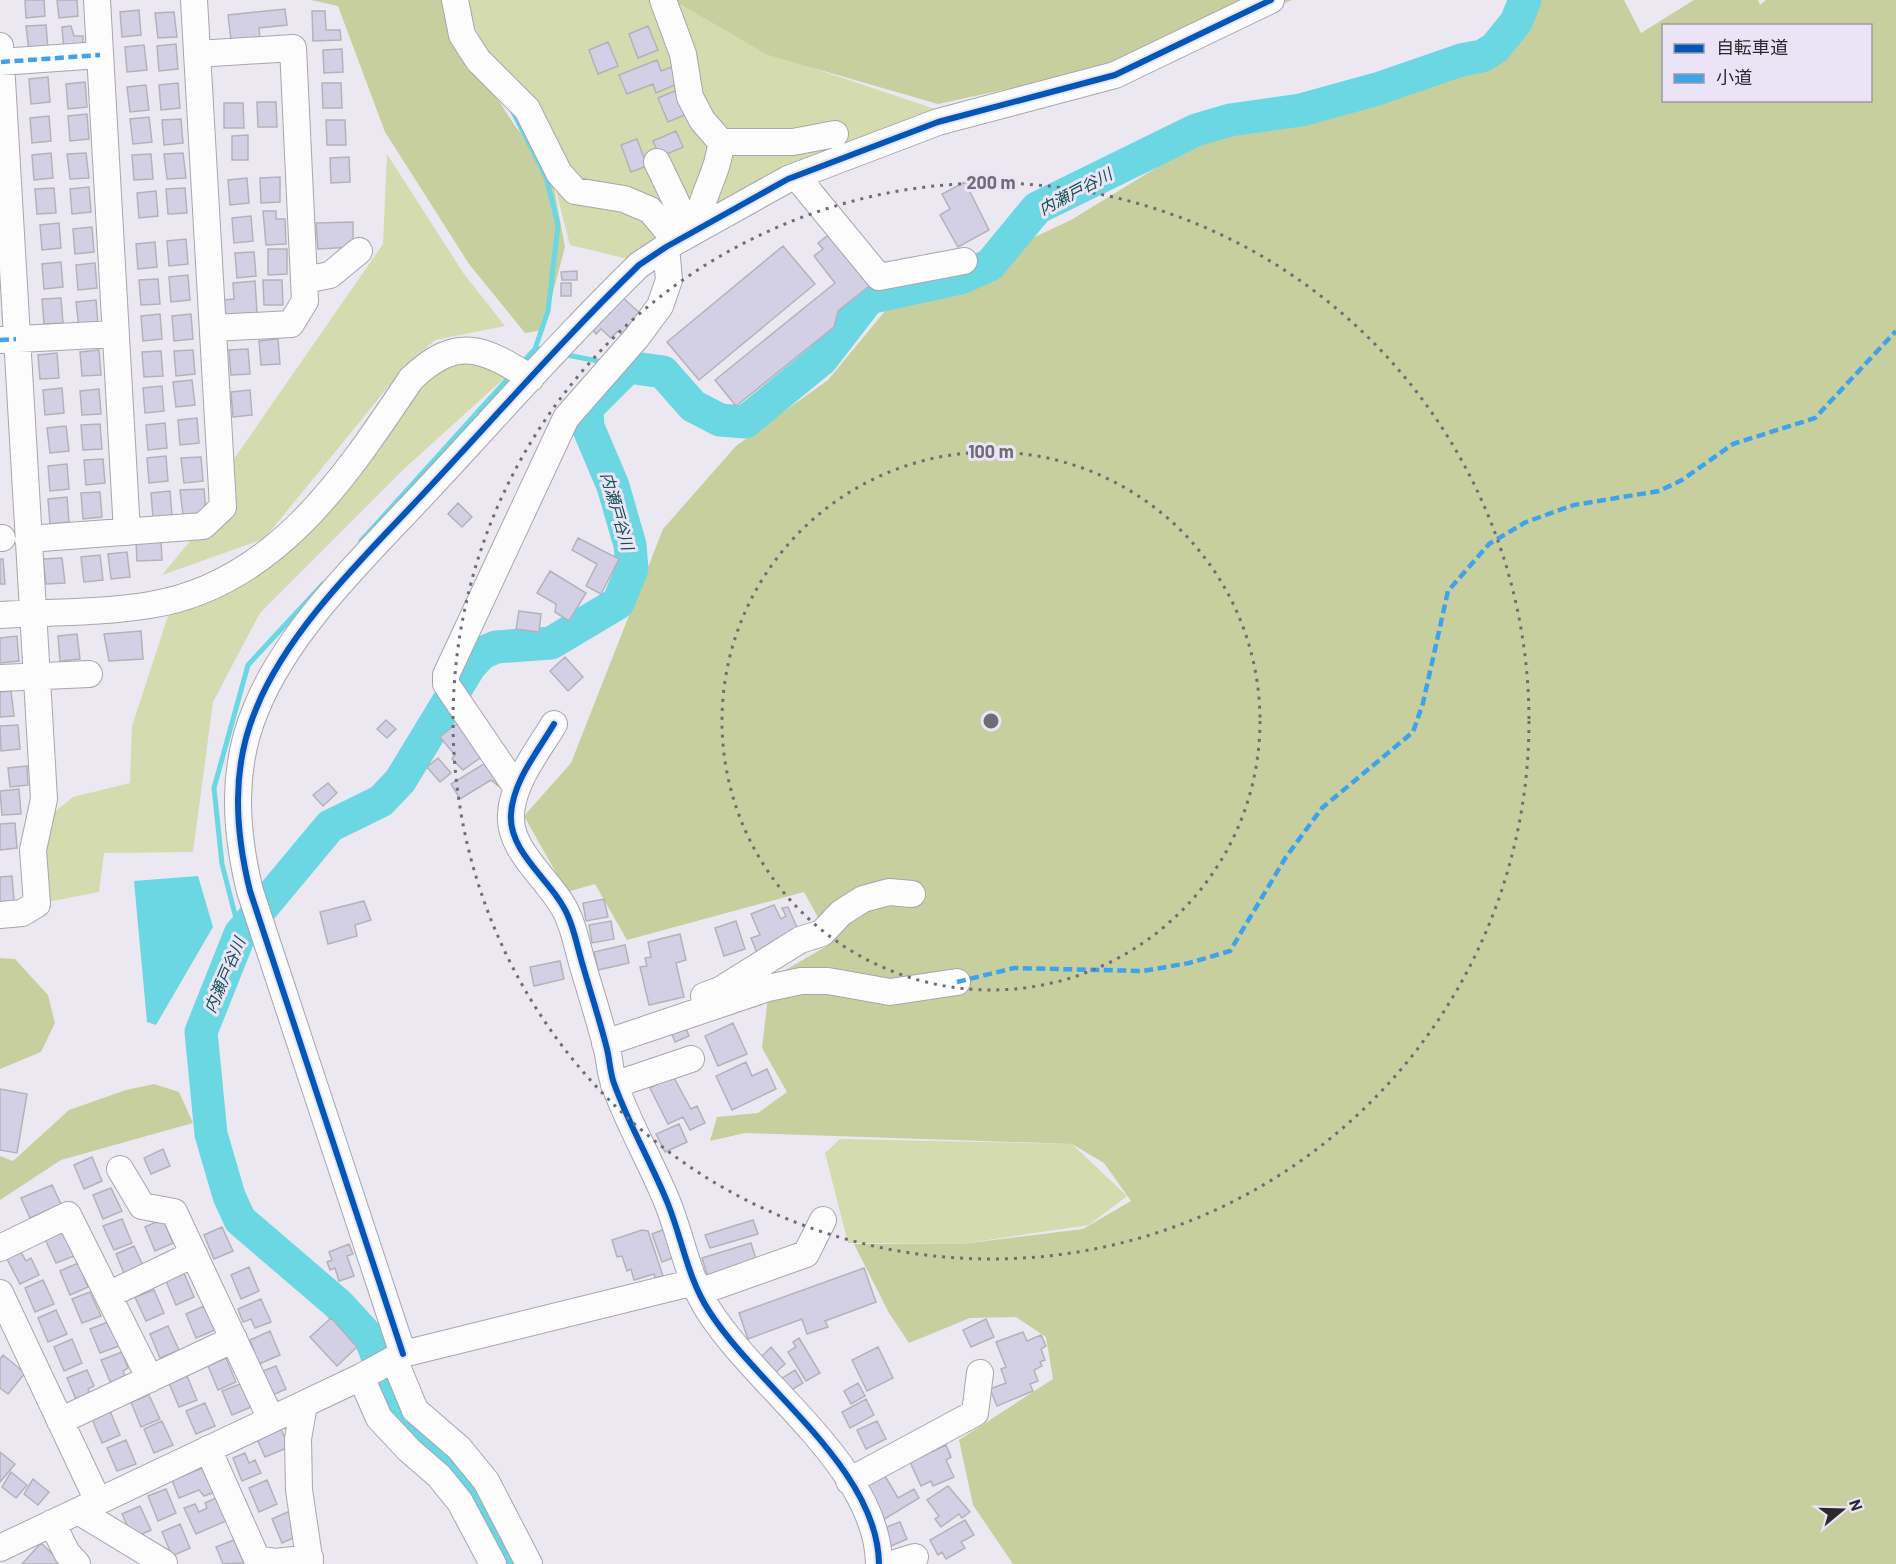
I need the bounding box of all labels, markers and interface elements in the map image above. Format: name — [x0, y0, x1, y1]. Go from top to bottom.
legend — [1662, 24, 1872, 102]
text: 自転車道 — [1716, 36, 1788, 58]
text: 小道 — [1716, 66, 1752, 88]
water label: 内瀬戸谷川 — [1035, 163, 1117, 218]
text: 200 m — [966, 171, 1016, 193]
text: 100 m — [968, 440, 1014, 462]
water label: 内瀬戸谷川 — [598, 470, 639, 554]
centre of rings — [981, 711, 1001, 731]
water label: 内瀬戸谷川 — [200, 933, 249, 1016]
north arrow — [1812, 1480, 1872, 1540]
text: N — [1846, 1497, 1867, 1513]

